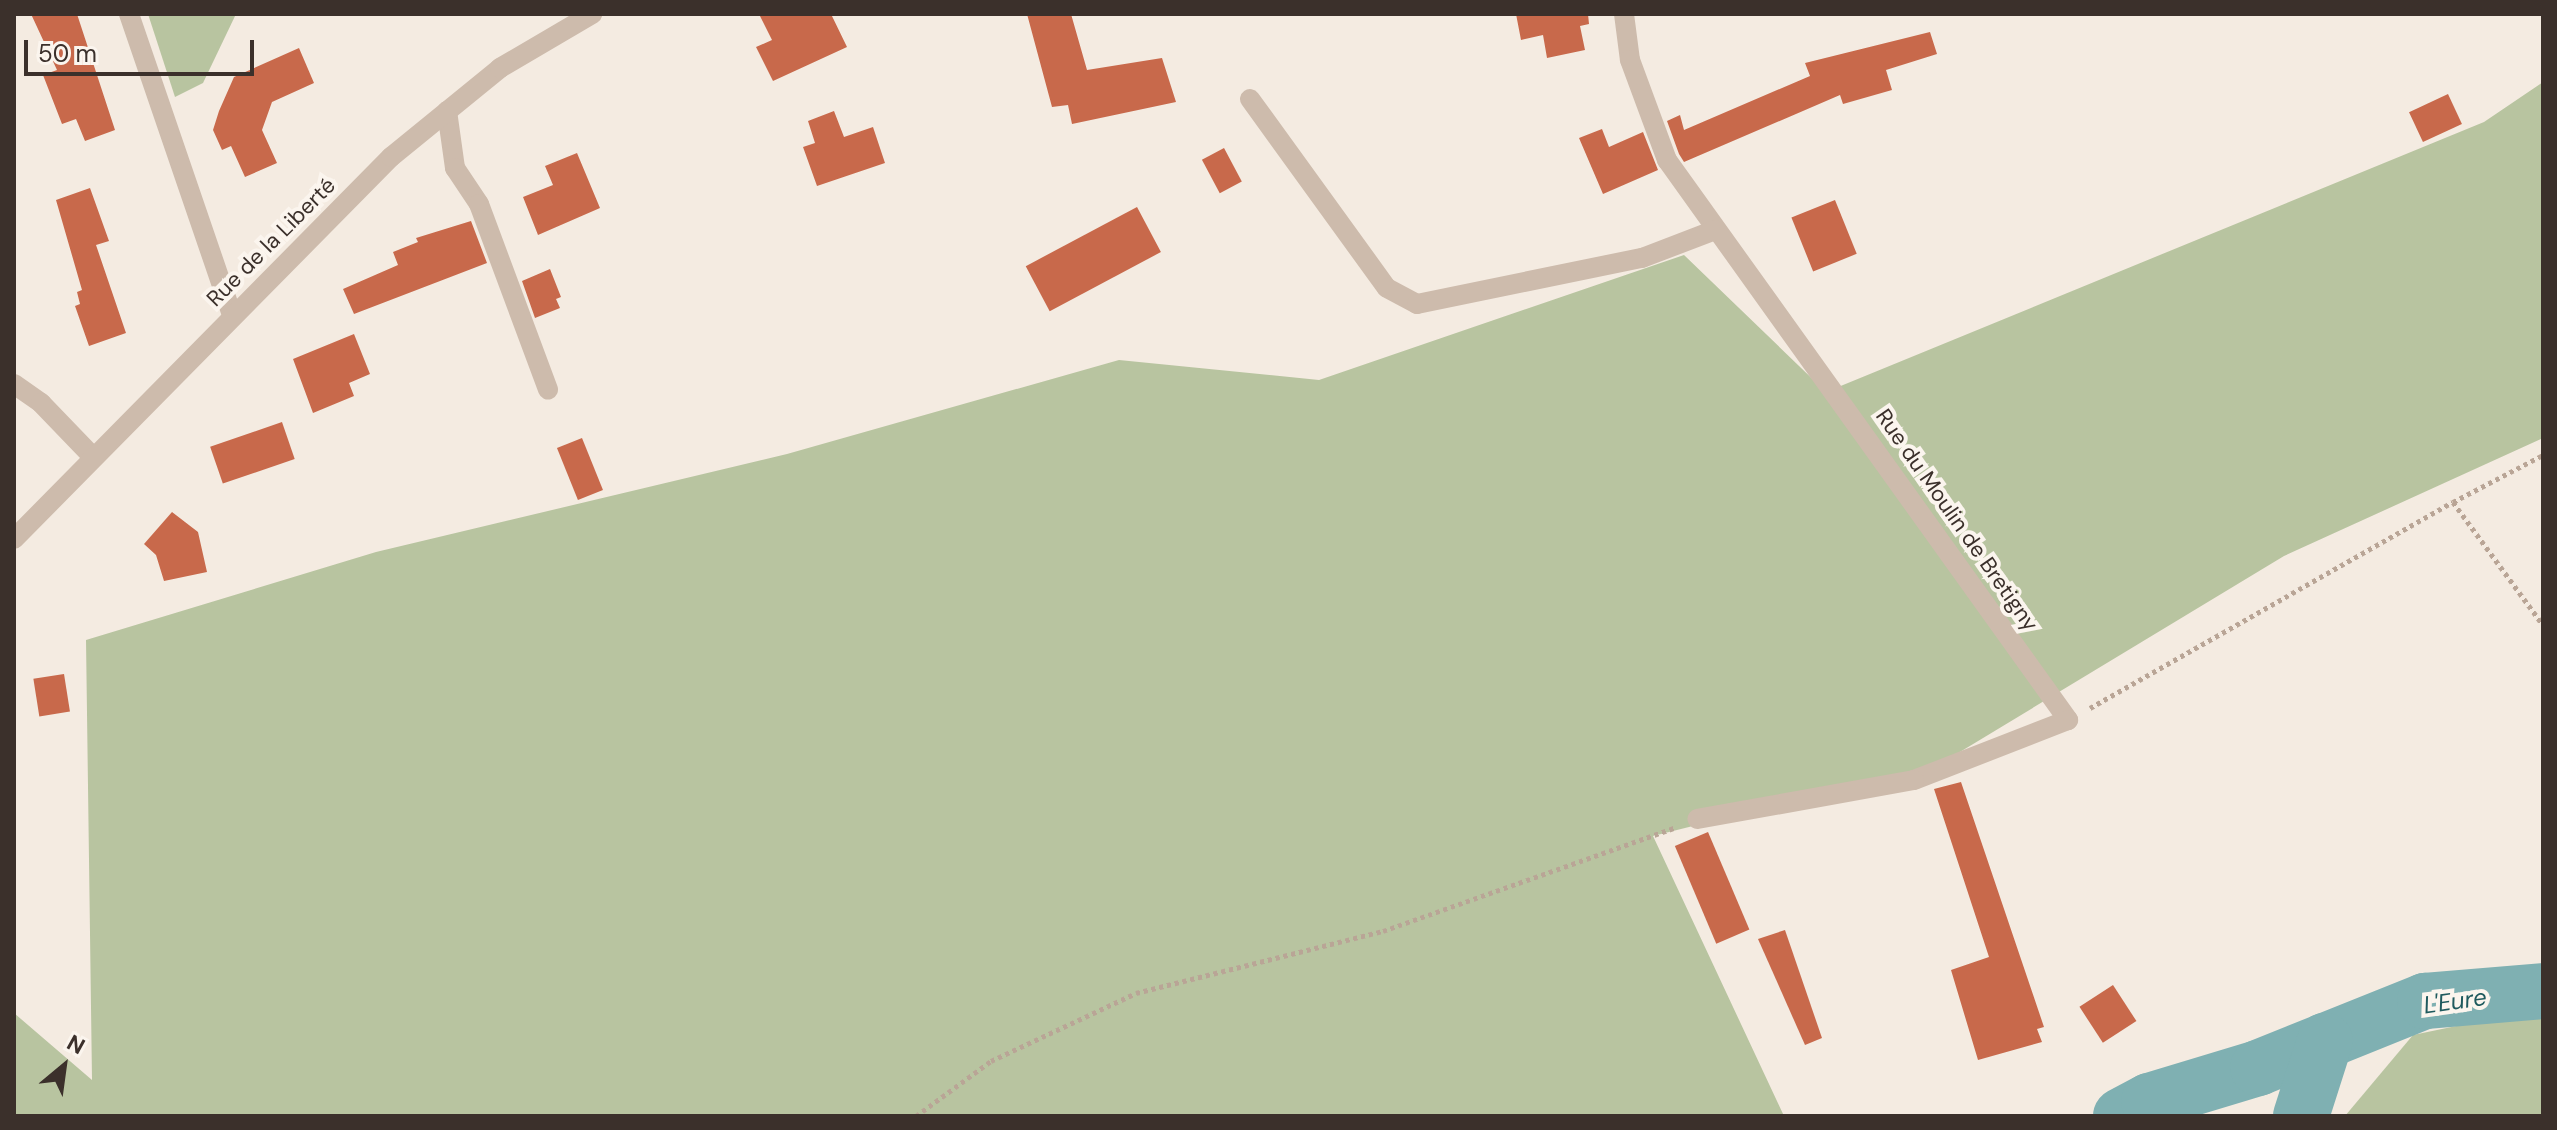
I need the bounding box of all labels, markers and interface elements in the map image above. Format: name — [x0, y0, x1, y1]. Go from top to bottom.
scale bar — [28, 24, 258, 74]
text: 50 m — [38, 38, 97, 69]
street label: Rue de la Liberté — [201, 172, 341, 312]
street label: Rue du Moulin de Bretigny — [1870, 404, 2044, 636]
water label: L'Eure — [2422, 982, 2488, 1020]
north arrow — [24, 1026, 104, 1106]
text: N — [62, 1028, 90, 1061]

